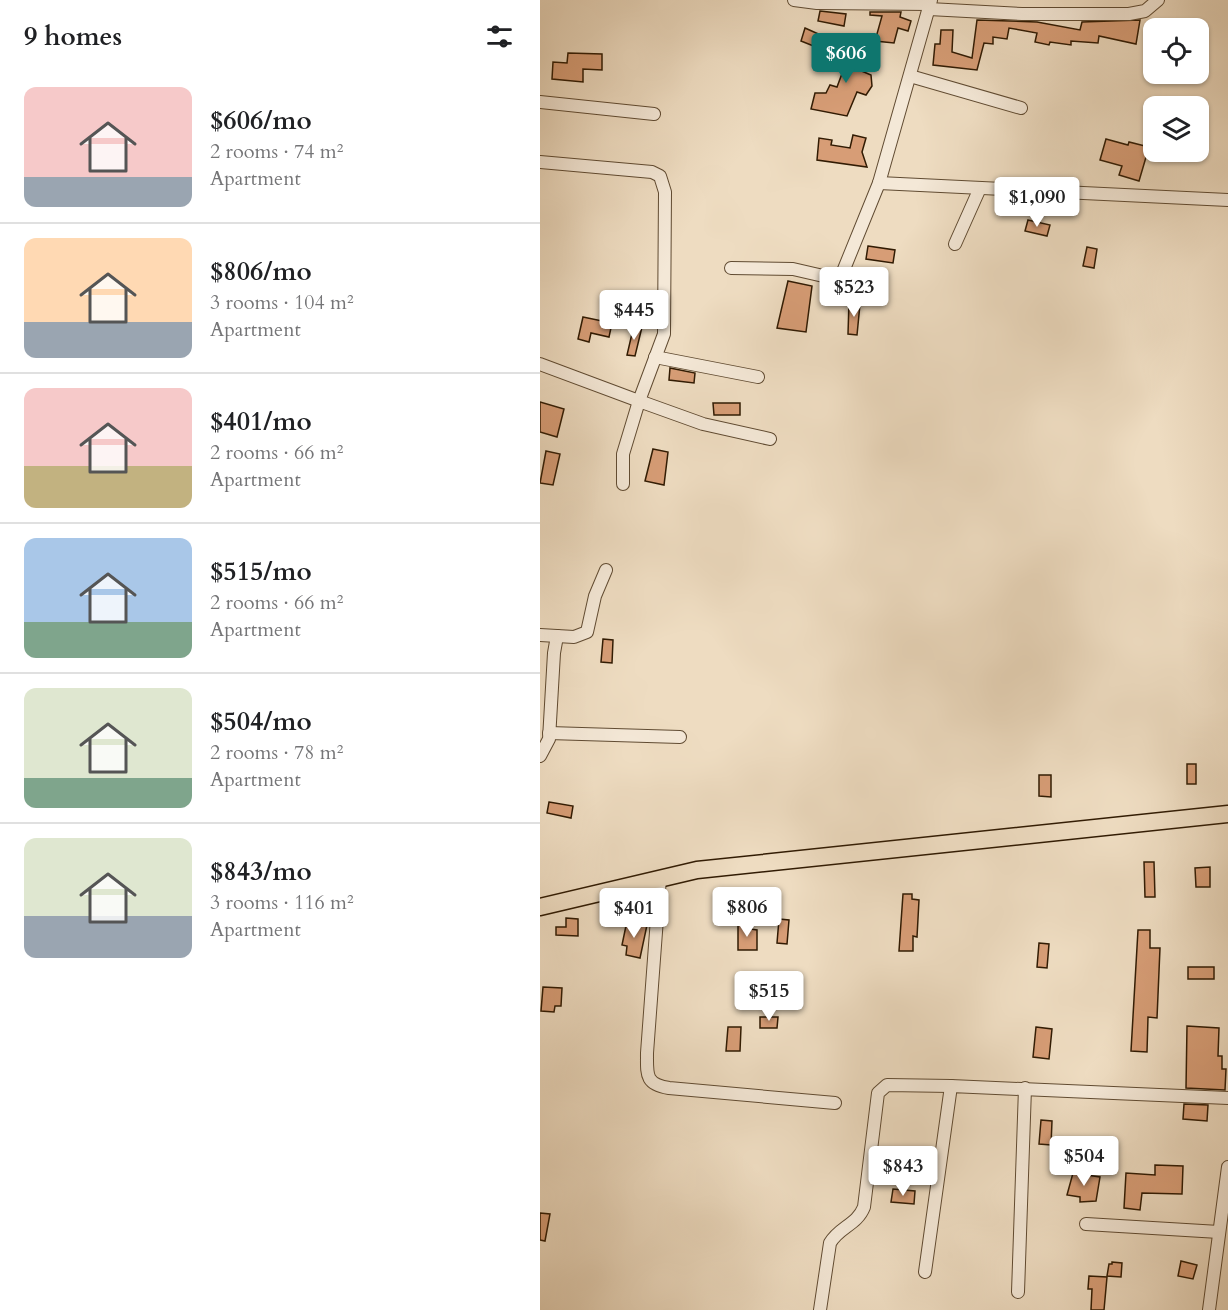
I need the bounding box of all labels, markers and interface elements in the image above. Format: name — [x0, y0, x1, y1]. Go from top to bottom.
map controls — [1143, 18, 1209, 162]
button: locate — [1143, 18, 1209, 84]
text: 9 homes — [24, 19, 122, 54]
icon: filters — [483, 20, 516, 53]
pin: $606 — [810, 33, 882, 84]
text: $606 — [826, 39, 866, 66]
button: layers — [1143, 96, 1209, 162]
text: $606/mo — [210, 103, 312, 138]
icon: home — [72, 111, 144, 183]
text: 2 rooms · 74 m² — [210, 138, 343, 165]
text: Apartment — [210, 165, 301, 192]
pin: $1,090 — [988, 177, 1086, 228]
text: $1,090 — [1008, 183, 1066, 210]
text: $806/mo — [210, 254, 312, 289]
icon: home — [72, 262, 144, 334]
pin: $523 — [818, 267, 890, 318]
text: $523 — [834, 273, 874, 300]
text: 3 rooms · 104 m² — [210, 289, 354, 316]
pin: $445 — [598, 290, 670, 341]
text: $445 — [614, 296, 654, 323]
text: Apartment — [210, 316, 301, 343]
text: $401/mo — [210, 404, 312, 439]
icon: home — [72, 412, 144, 484]
text: 2 rooms · 66 m² — [210, 439, 343, 466]
text: Apartment — [210, 466, 301, 493]
text: $515/mo — [210, 554, 312, 589]
icon: home — [72, 562, 144, 634]
text: 2 rooms · 66 m² — [210, 589, 343, 616]
text: Apartment — [210, 616, 301, 643]
text: $504/mo — [210, 704, 312, 739]
icon: home — [72, 712, 144, 784]
text: 2 rooms · 78 m² — [210, 739, 343, 766]
text: Apartment — [210, 766, 301, 793]
text: $843/mo — [210, 854, 312, 889]
icon: home — [72, 862, 144, 934]
pin: $806 — [711, 887, 783, 938]
pin: $401 — [598, 888, 670, 939]
text: 3 rooms · 116 m² — [210, 889, 354, 916]
text: $806 — [727, 893, 767, 920]
text: $401 — [614, 894, 654, 921]
text: Apartment — [210, 916, 301, 943]
pin: $515 — [733, 971, 805, 1022]
text: $515 — [749, 977, 789, 1004]
pin: $504 — [1048, 1136, 1120, 1187]
text: $504 — [1064, 1142, 1104, 1169]
pin: $843 — [867, 1146, 939, 1197]
text: $843 — [883, 1152, 923, 1179]

